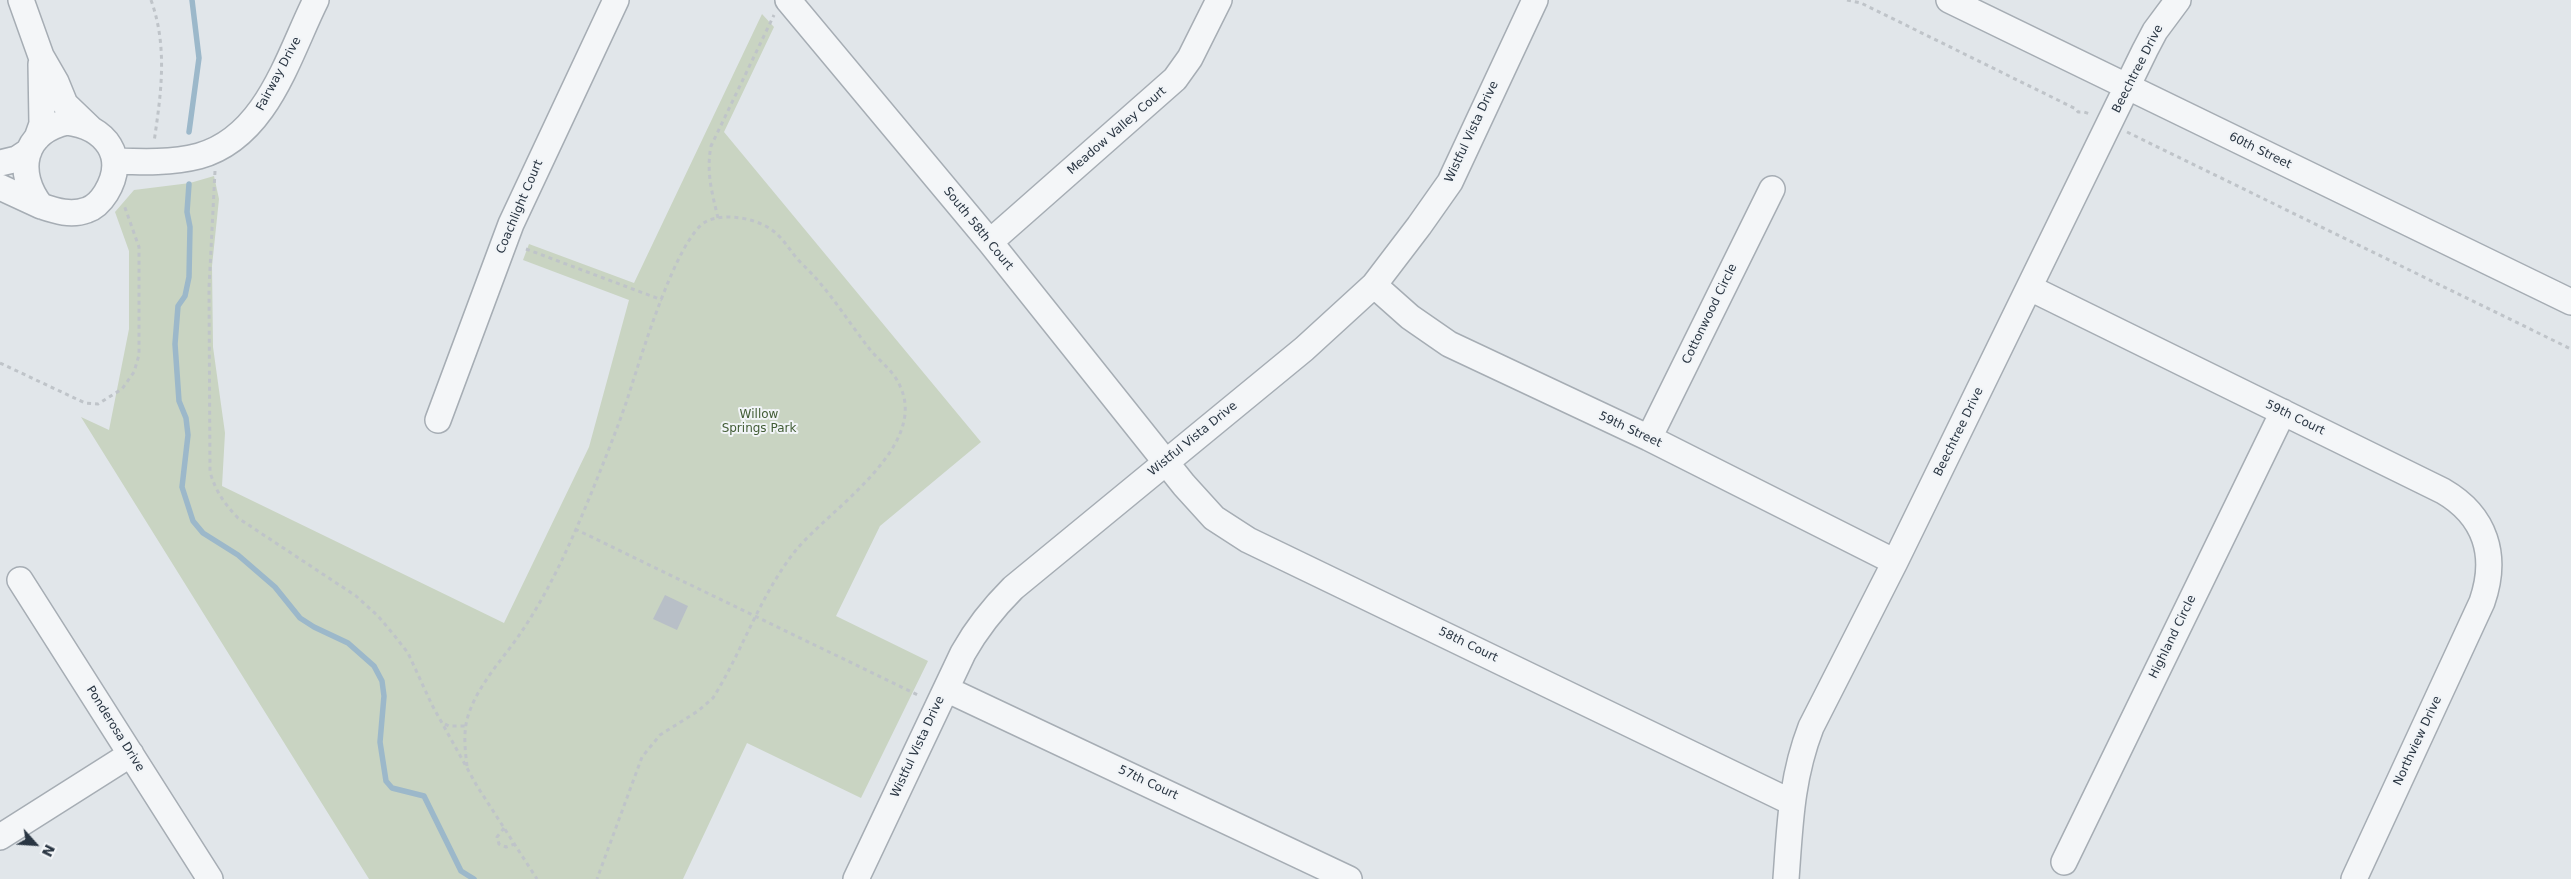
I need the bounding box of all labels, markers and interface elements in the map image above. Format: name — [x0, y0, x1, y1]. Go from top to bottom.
street label: Beechtree Drive — [2110, 22, 2166, 116]
street label: Fairway Drive — [254, 35, 304, 113]
street label: Wistful Vista Drive — [1442, 79, 1502, 185]
street label: Meadow Valley Court — [1065, 84, 1169, 178]
street label: 60th Street — [2226, 130, 2294, 172]
street label: Coachlight Court — [494, 158, 546, 256]
street label: South 58th Court — [940, 184, 1016, 274]
street label: Cottonwood Circle — [1679, 262, 1741, 366]
street label: Beechtree Drive — [1931, 385, 1987, 479]
street label: 59th Court — [2263, 397, 2327, 439]
street label: Wistful Vista Drive — [1146, 399, 1240, 479]
park label: Willow Springs Park — [722, 408, 796, 436]
street label: 59th Street — [1596, 409, 1664, 451]
street label: Highland Circle — [2147, 593, 2199, 681]
street label: 58th Court — [1436, 624, 1500, 666]
street label: Ponderosa Drive — [83, 684, 147, 774]
street label: Wistful Vista Drive — [888, 694, 948, 800]
street label: Northview Drive — [2391, 694, 2445, 788]
street label: 57th Court — [1116, 763, 1180, 803]
north arrow — [10, 819, 60, 869]
text: N — [39, 842, 58, 859]

